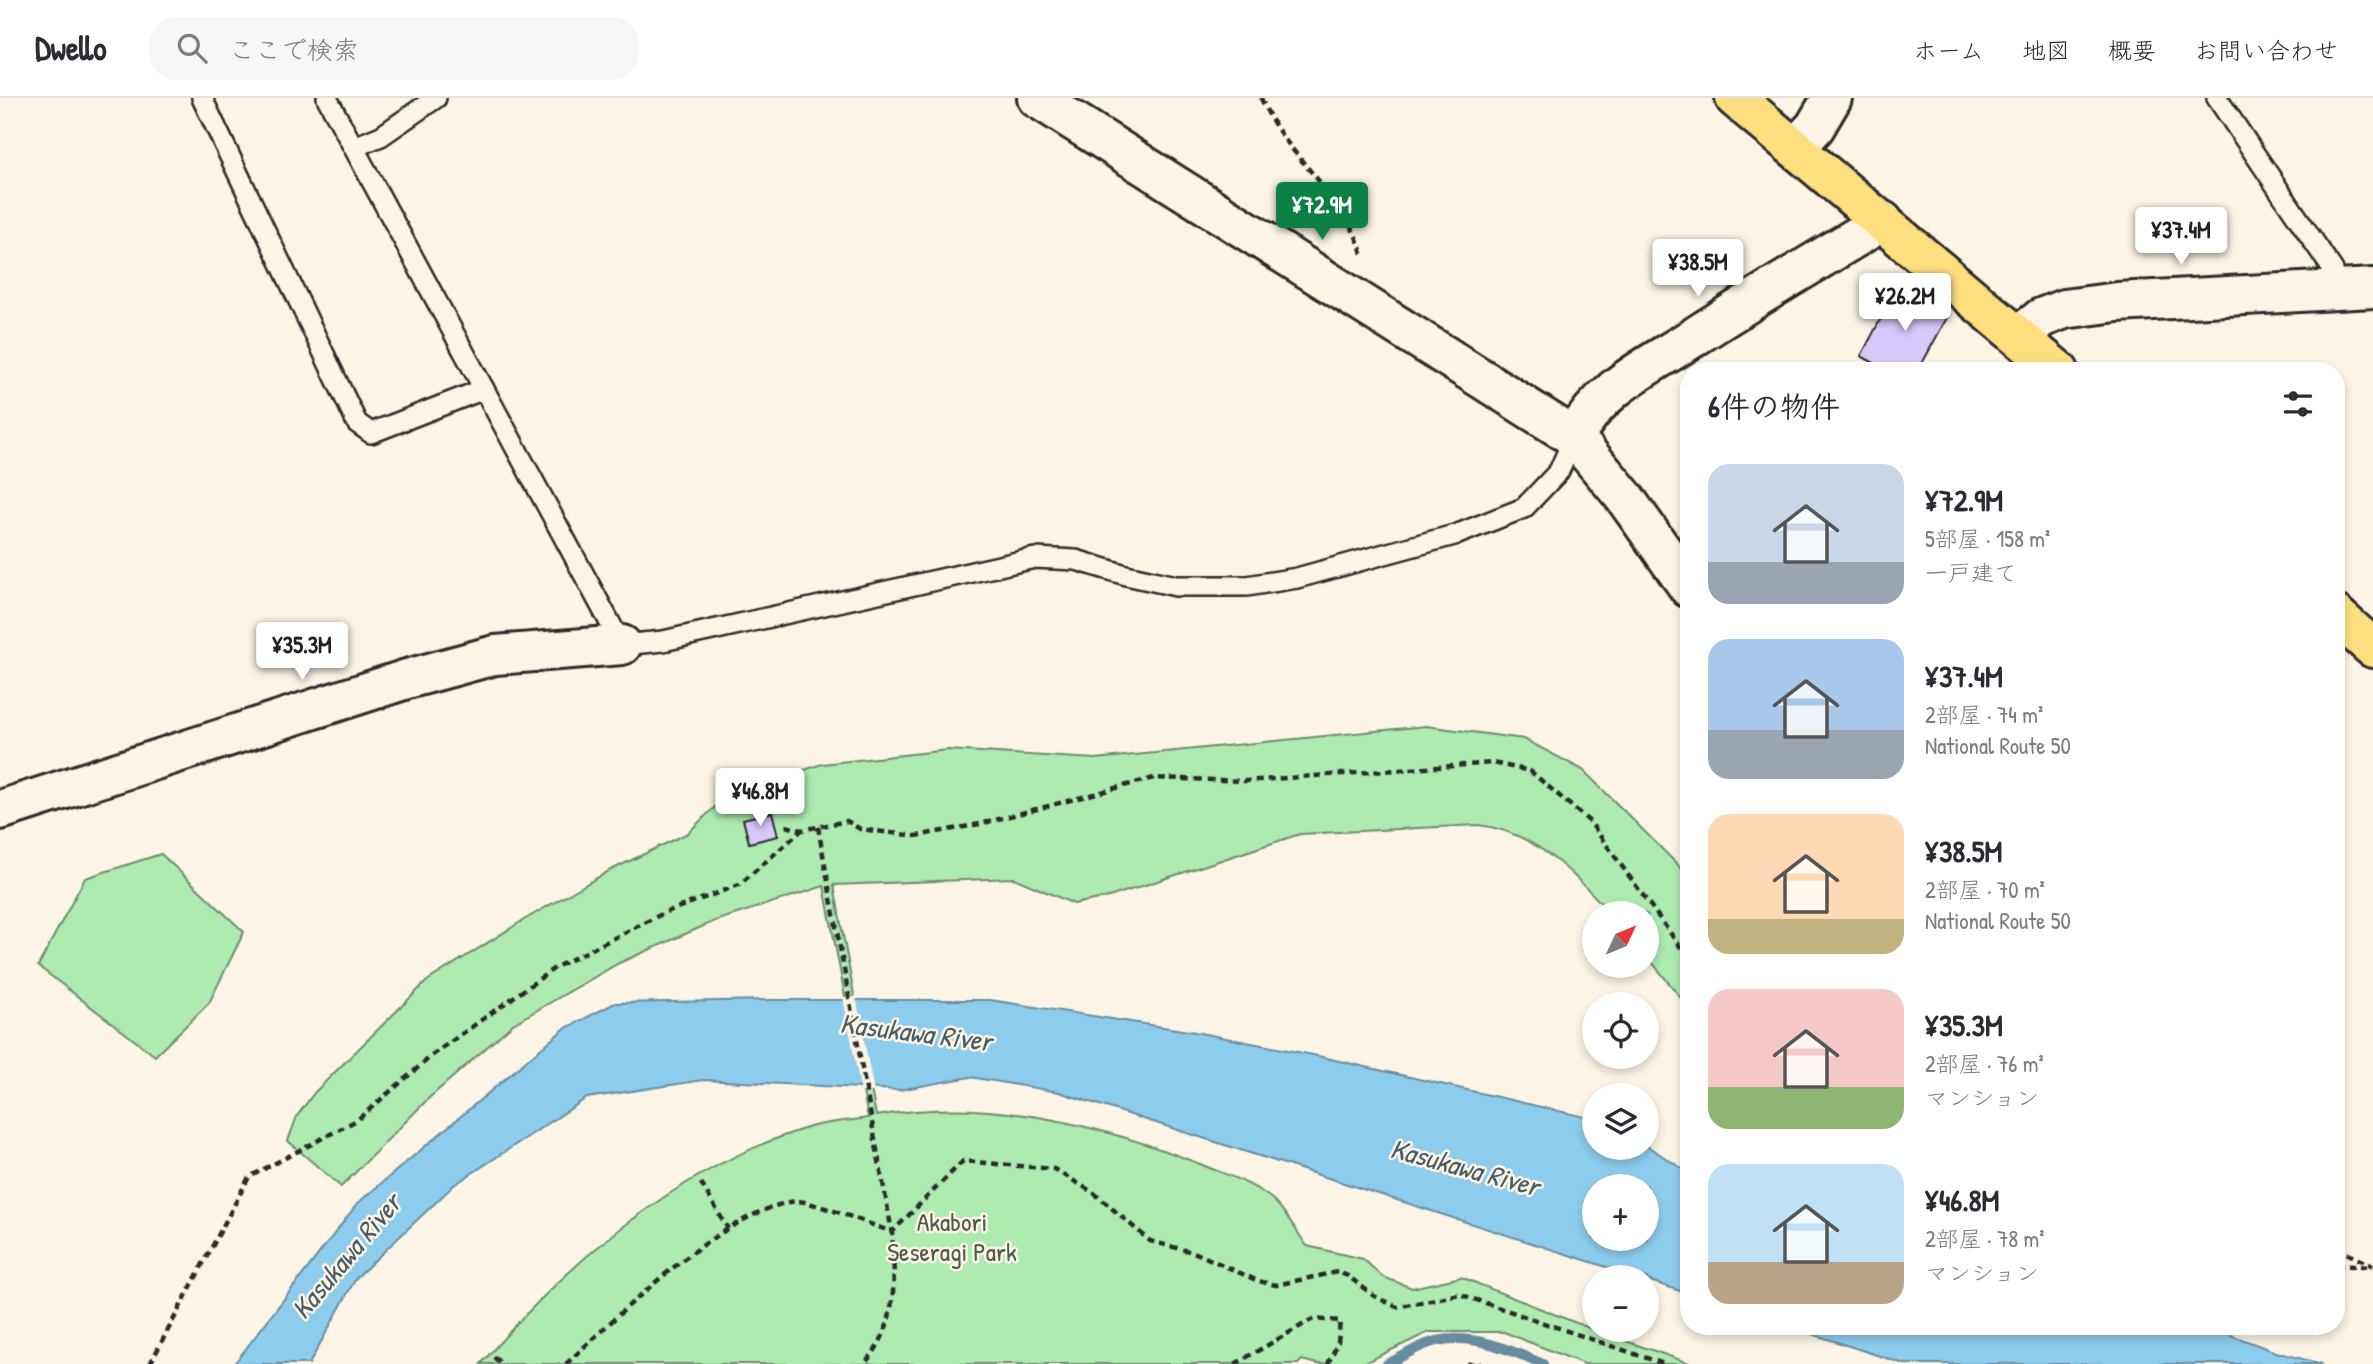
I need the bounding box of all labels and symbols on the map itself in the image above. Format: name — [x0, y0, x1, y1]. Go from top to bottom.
pin: ¥72.9M — [1265, 183, 1379, 242]
pin: ¥37.4M — [2124, 208, 2238, 267]
pin: ¥38.5M — [1641, 240, 1755, 299]
pin: ¥26.2M — [1848, 274, 1962, 333]
pin: ¥35.3M — [245, 622, 359, 682]
pin: ¥46.8M — [703, 768, 817, 828]
north arrow — [1582, 901, 1659, 978]
water label: Kasukawa River — [838, 1004, 997, 1061]
water label: Kasukawa River — [1386, 1129, 1547, 1206]
water label: Kasukawa River — [282, 1183, 412, 1327]
park label: Akabori Seseragi Park — [887, 1204, 1017, 1269]

